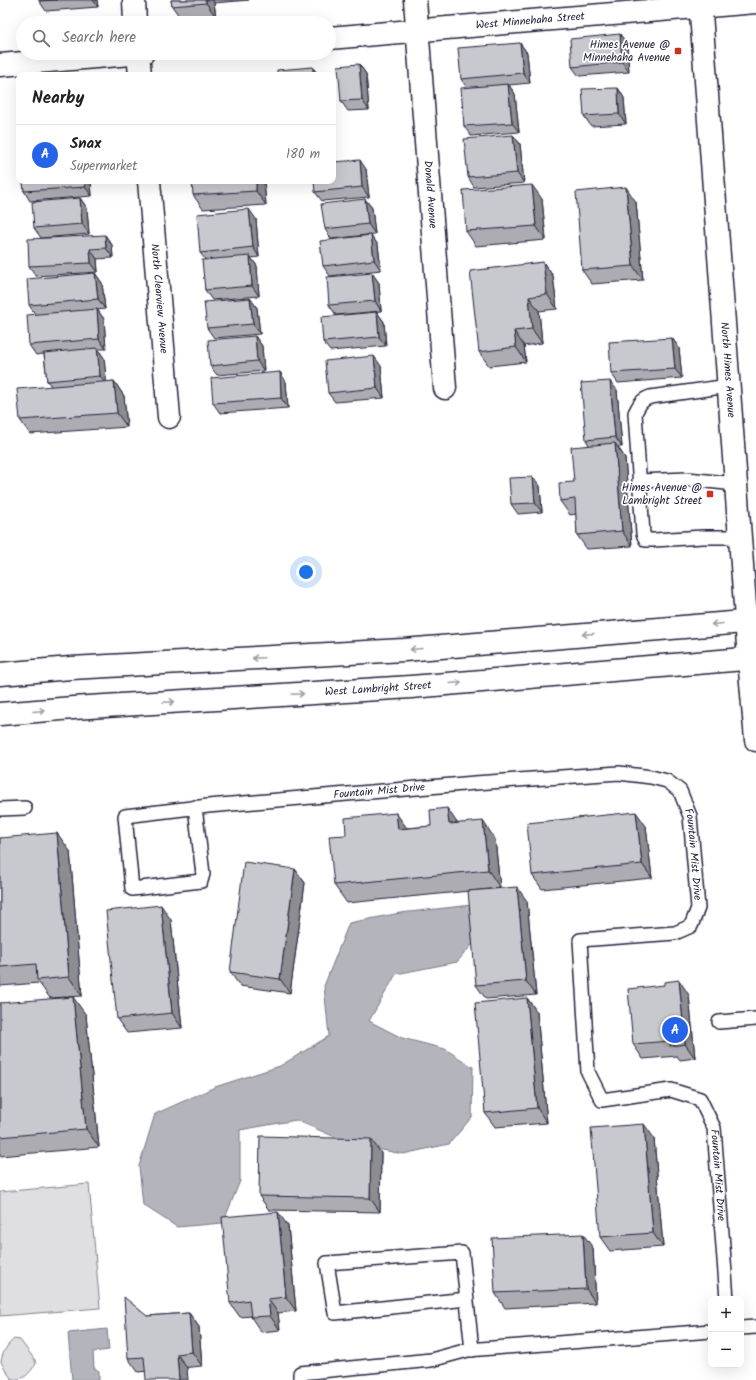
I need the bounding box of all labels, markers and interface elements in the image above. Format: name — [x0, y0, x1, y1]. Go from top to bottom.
street label: West Minnehaha Street — [475, 7, 586, 35]
search box — [16, 16, 336, 60]
text: Search here — [62, 26, 136, 50]
icon: search — [30, 27, 52, 49]
place label: Himes Avenue @ Minnehaha Avenue — [583, 36, 670, 67]
marker: Himes Avenue @ Minnehaha Avenue — [673, 46, 683, 56]
text: Nearby — [32, 85, 84, 112]
text: Snax — [70, 132, 101, 156]
text: A — [41, 144, 49, 165]
text: 180 m — [286, 144, 320, 165]
text: Supermarket — [70, 156, 137, 177]
street label: Donald Avenue — [418, 160, 442, 229]
street label: North Clearview Avenue — [145, 243, 173, 354]
street label: North Himes Avenue — [715, 321, 740, 419]
place label: Himes Avenue @ Lambright Street — [622, 479, 703, 510]
marker: Himes Avenue @ Lambright Street — [705, 489, 715, 499]
your location — [296, 562, 316, 582]
one-way arrow — [711, 620, 724, 627]
one-way arrow — [581, 631, 594, 638]
one-way arrow — [410, 645, 423, 652]
one-way arrow — [252, 654, 265, 661]
street label: West Lambright Street — [324, 676, 433, 701]
one-way arrow — [449, 680, 462, 687]
one-way arrow — [291, 690, 304, 698]
one-way arrow — [162, 698, 175, 705]
one-way arrow — [32, 707, 45, 714]
street label: Fountain Mist Drive — [333, 778, 426, 804]
street label: Fountain Mist Drive — [679, 806, 706, 901]
pin: A — [662, 1015, 688, 1045]
street label: Fountain Mist Drive — [705, 1129, 730, 1222]
map controls — [708, 1296, 744, 1368]
button: + — [708, 1296, 744, 1332]
button: − — [708, 1332, 744, 1368]

